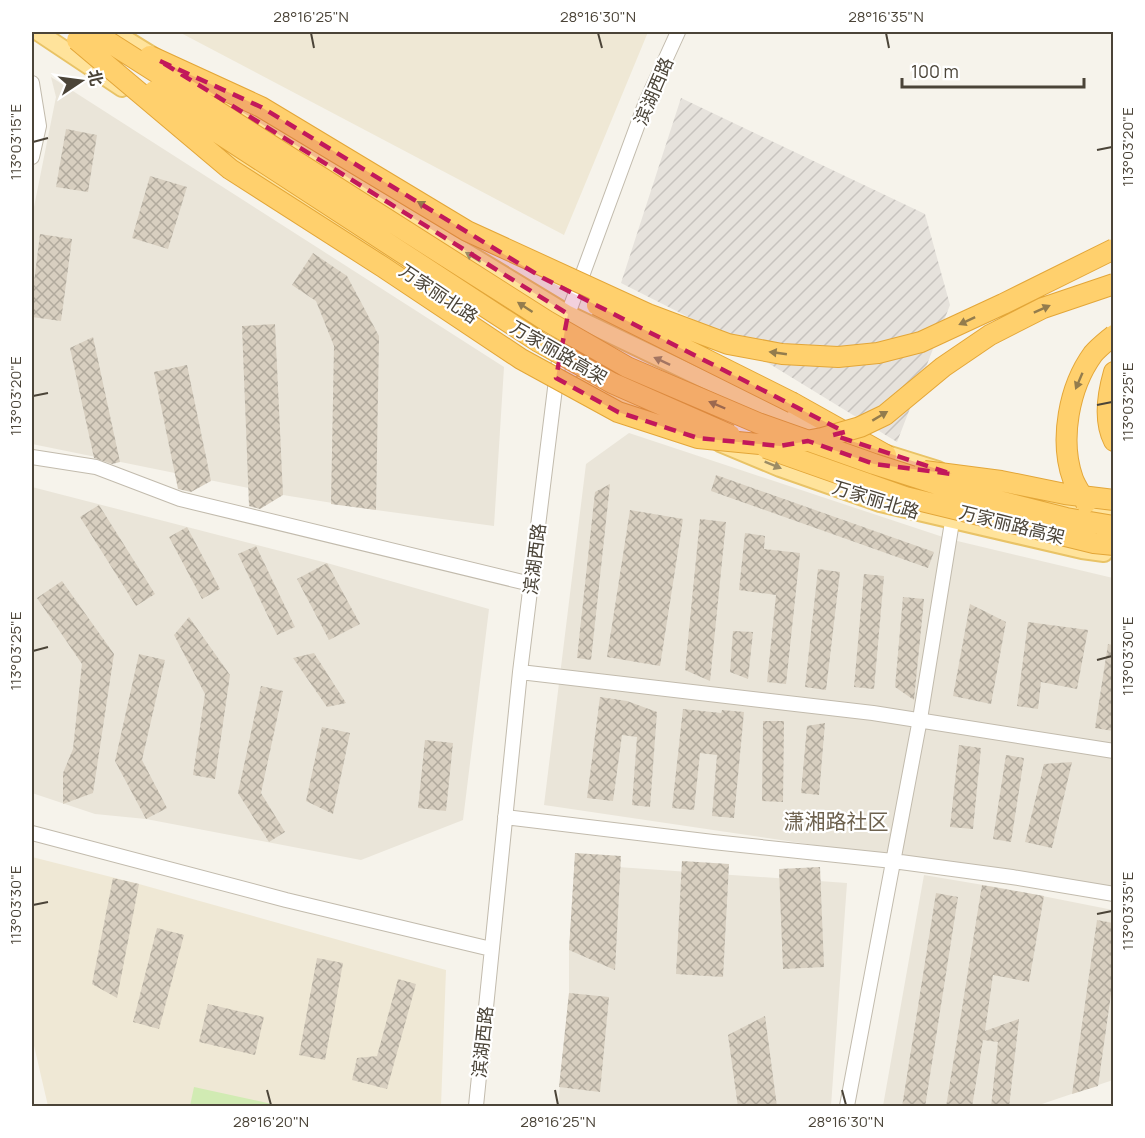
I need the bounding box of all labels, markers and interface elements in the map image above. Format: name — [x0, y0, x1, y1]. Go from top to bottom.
text: 28°16'25"N — [273, 6, 349, 27]
text: 28°16'30"N — [560, 6, 636, 27]
text: 28°16'35"N — [848, 6, 924, 27]
north arrow — [51, 51, 111, 111]
scale bar — [902, 51, 1084, 89]
street label: 滨湖西路 — [628, 53, 678, 129]
text: 100 m — [911, 59, 959, 83]
text: 北 — [83, 67, 108, 88]
text: 113°03'15"E — [5, 104, 26, 180]
text: 113°03'20"E — [1117, 107, 1138, 187]
one-way arrow — [416, 201, 433, 211]
one-way arrow — [465, 251, 481, 262]
street label: 万家丽北路 — [395, 258, 483, 328]
one-way arrow — [517, 302, 533, 313]
one-way arrow — [1033, 304, 1051, 313]
street label: 万家丽路高架 — [506, 315, 612, 389]
one-way arrow — [957, 316, 975, 326]
one-way arrow — [768, 348, 787, 357]
text: 113°03'20"E — [5, 356, 26, 436]
one-way arrow — [654, 356, 671, 365]
text: 113°03'25"E — [1117, 362, 1138, 442]
one-way arrow — [1074, 373, 1084, 391]
one-way arrow — [708, 400, 726, 409]
one-way arrow — [872, 411, 888, 422]
one-way arrow — [765, 461, 783, 471]
street label: 万家丽北路 — [829, 474, 923, 524]
street label: 万家丽路高架 — [957, 499, 1067, 549]
street label: 滨湖西路 — [518, 522, 550, 596]
text: 113°03'25"E — [5, 611, 26, 691]
text: 113°03'30"E — [1117, 616, 1138, 696]
district label: 潇湘路社区 — [784, 807, 889, 835]
text: 113°03'30"E — [5, 865, 26, 945]
text: 113°03'35"E — [1117, 872, 1138, 950]
street label: 滨湖西路 — [466, 1005, 498, 1079]
text: 28°16'20"N — [233, 1111, 309, 1132]
text: 28°16'25"N — [520, 1111, 596, 1132]
text: 28°16'30"N — [808, 1111, 884, 1132]

